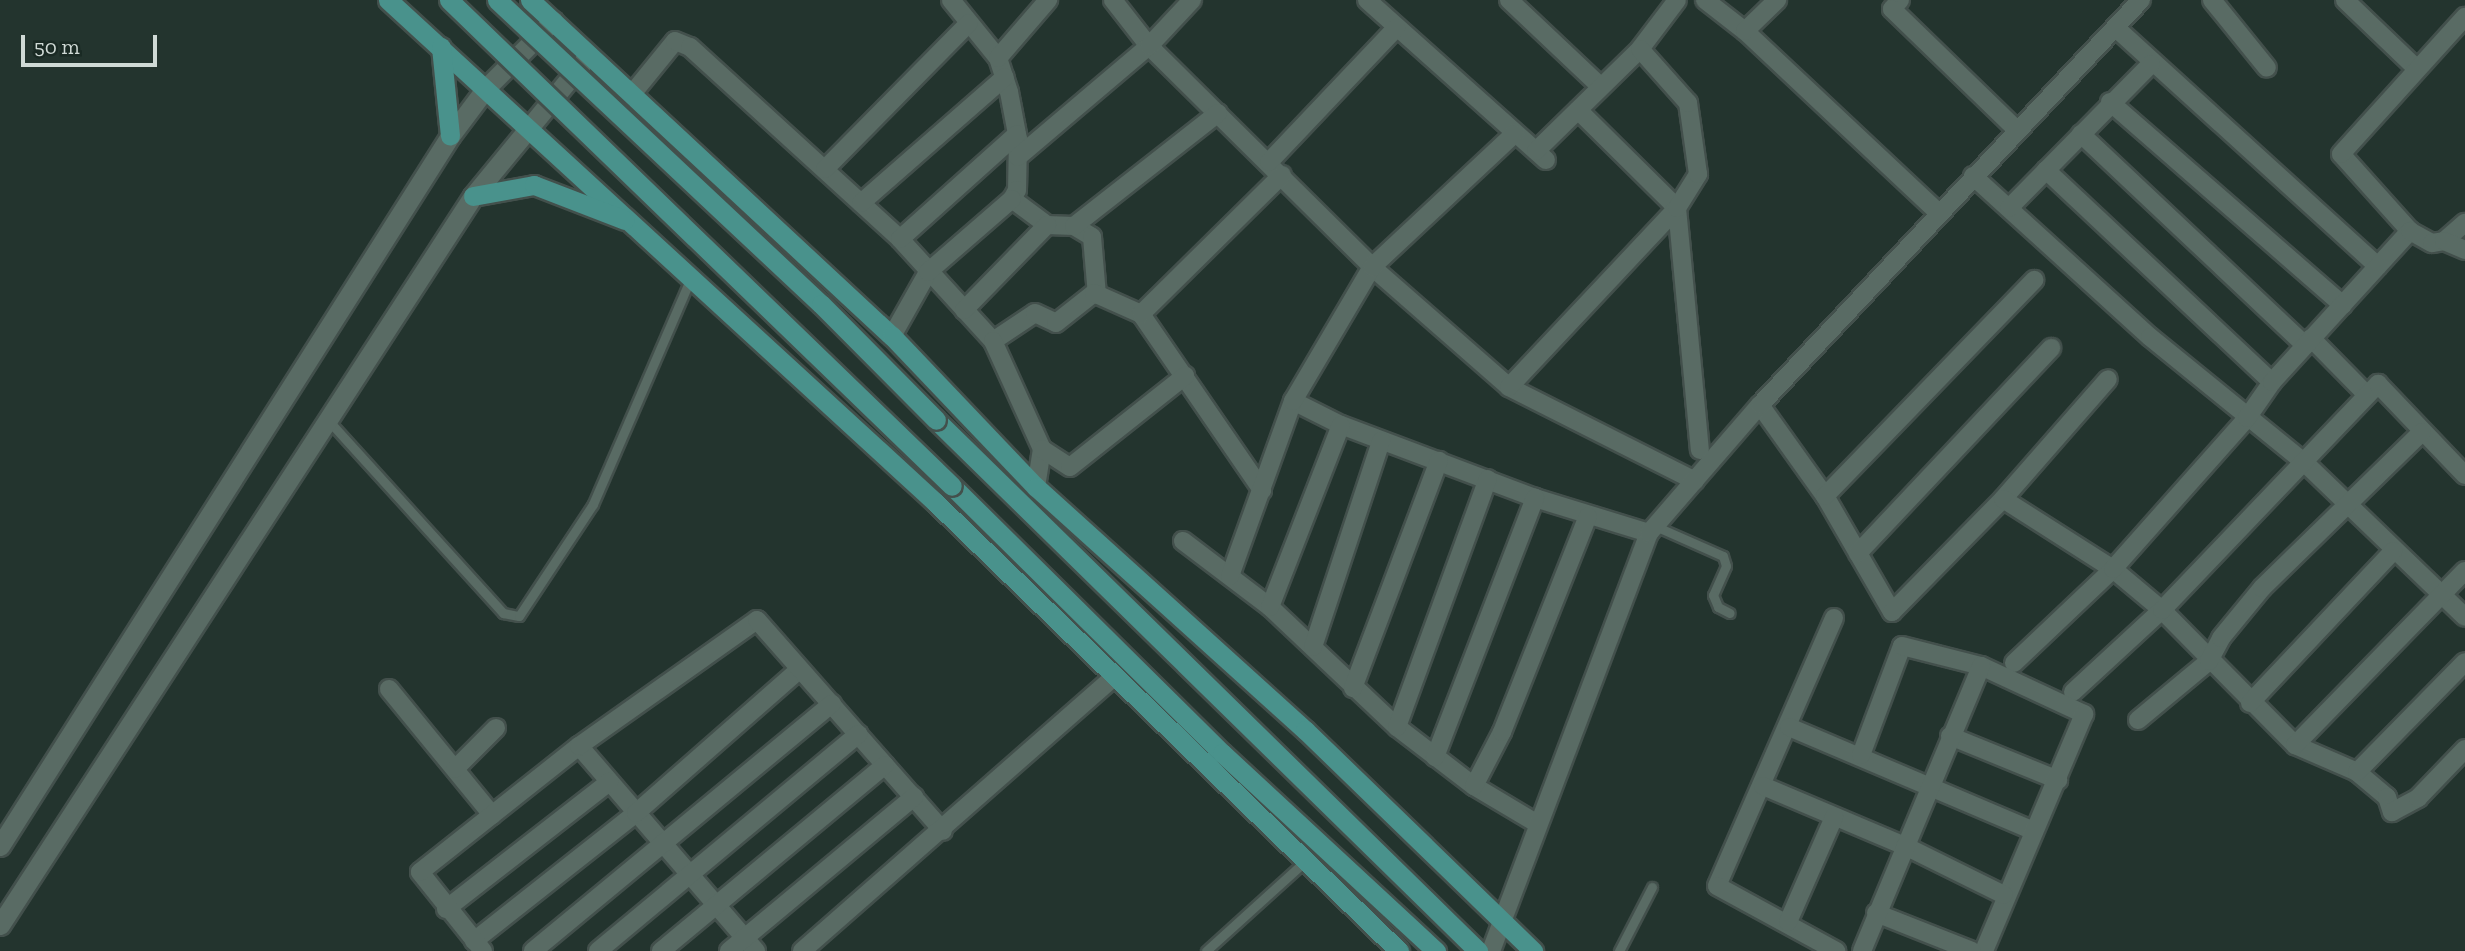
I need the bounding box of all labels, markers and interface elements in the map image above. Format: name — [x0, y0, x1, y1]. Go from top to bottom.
scale bar — [24, 21, 161, 65]
text: 50 m — [34, 34, 80, 59]

